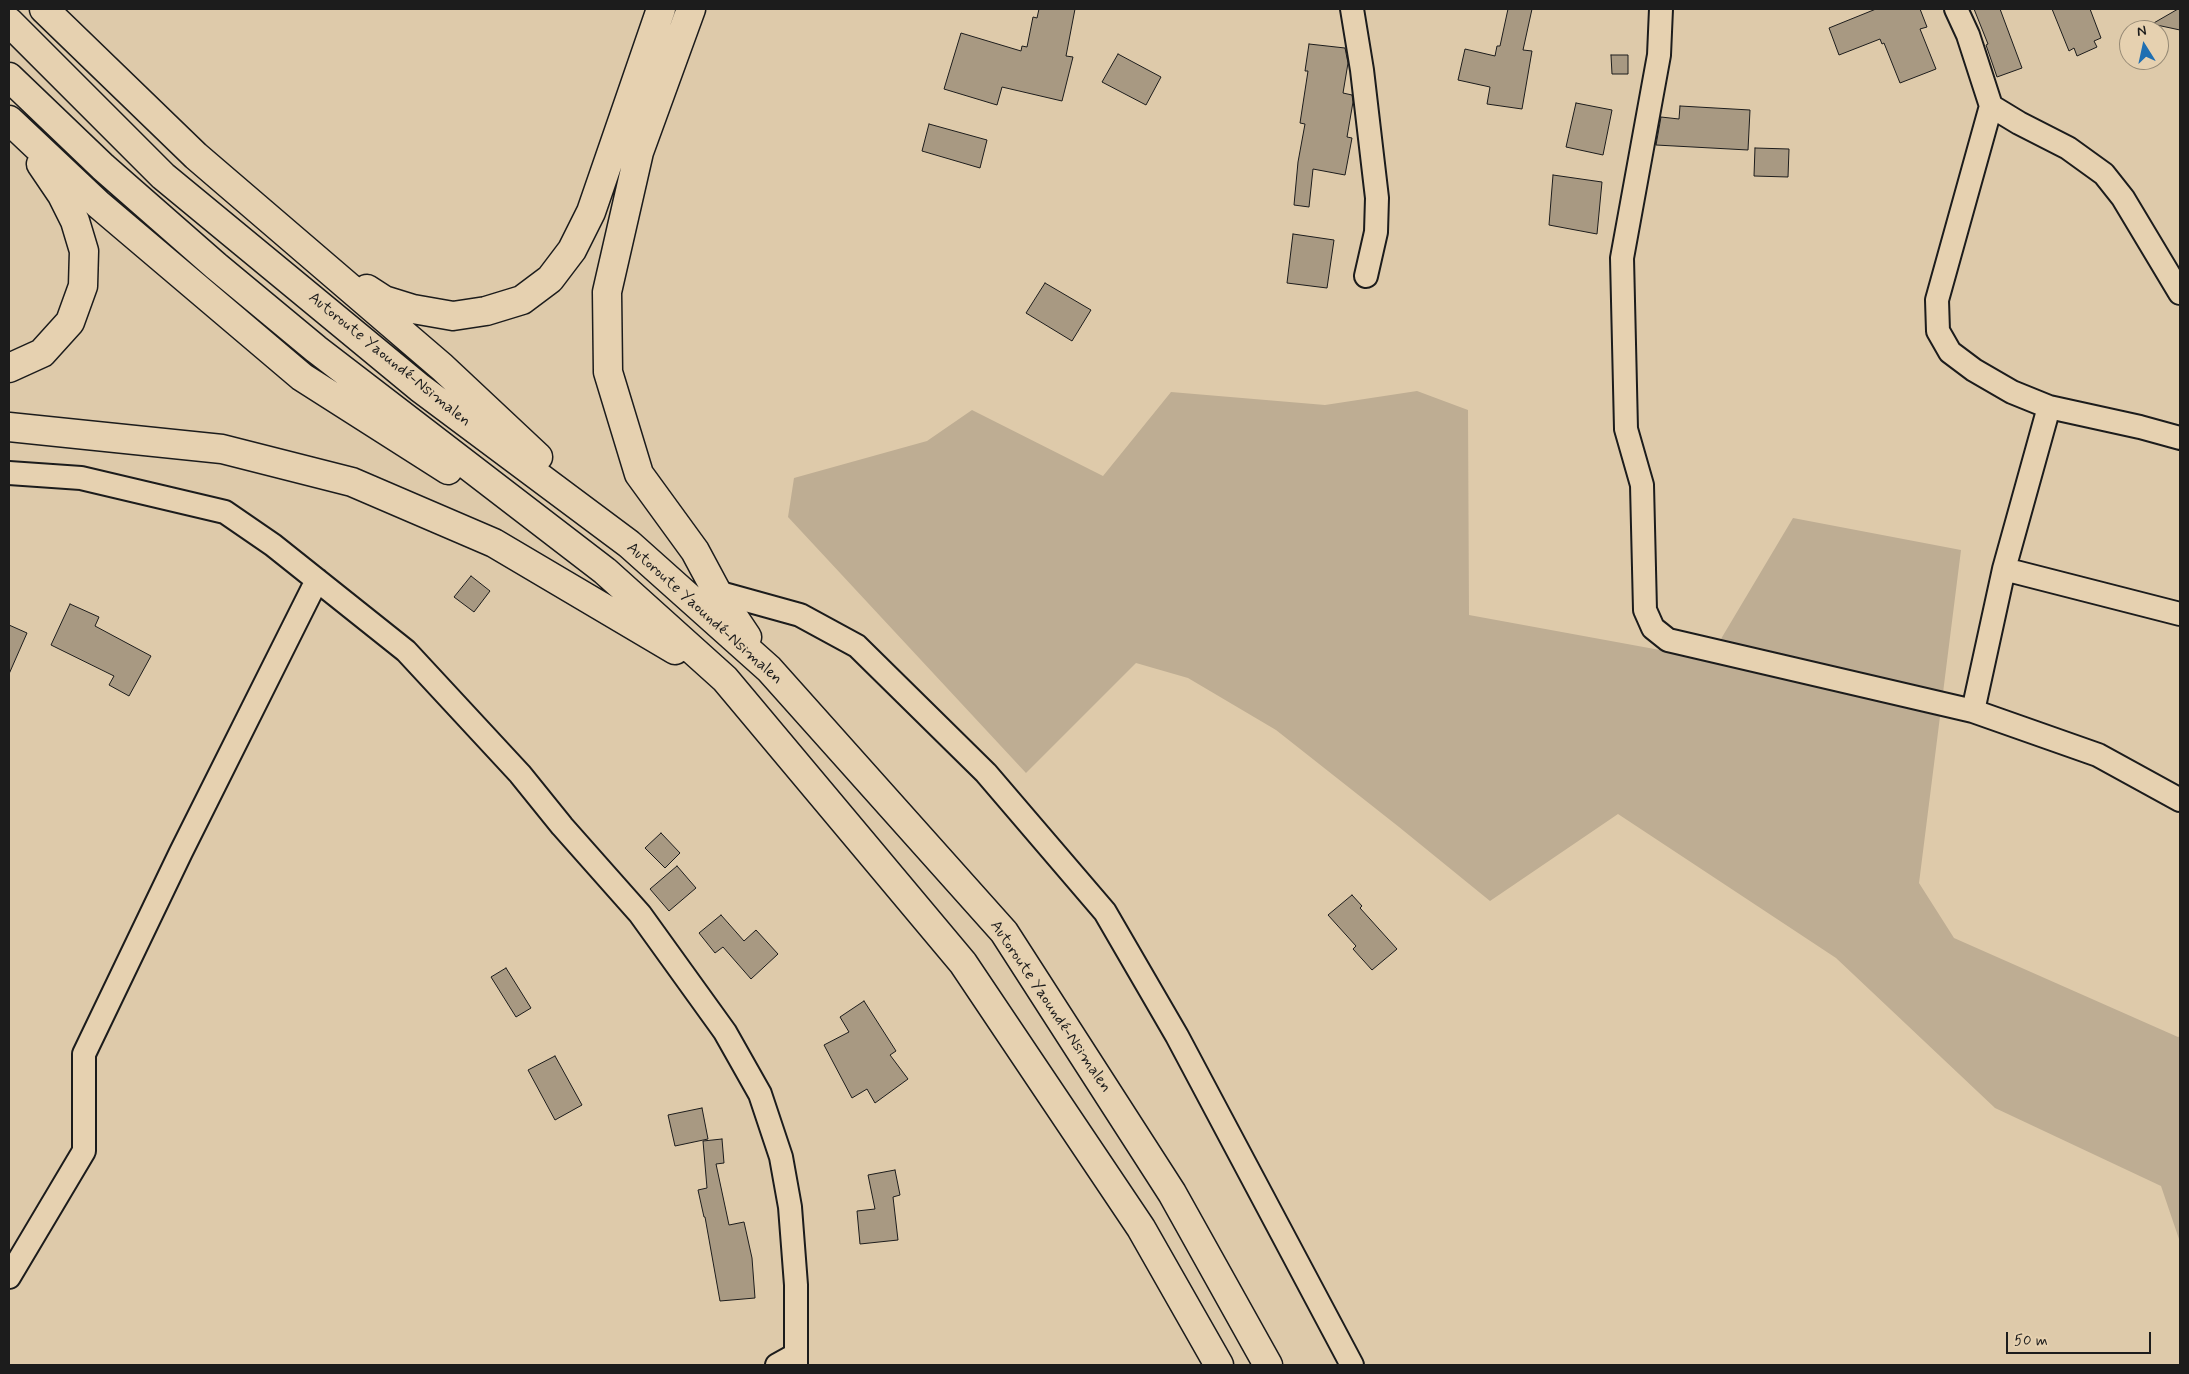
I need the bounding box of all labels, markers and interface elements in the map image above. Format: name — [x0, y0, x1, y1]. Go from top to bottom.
north arrow — [2119, 20, 2169, 70]
text: N — [2135, 22, 2148, 41]
street label: Autoroute Yaoundé-Nsimalen — [304, 289, 474, 431]
street label: Autoroute Yaoundé-Nsimalen — [622, 539, 786, 689]
street label: Autoroute Yaoundé-Nsimalen — [985, 917, 1115, 1097]
scale bar — [2009, 1322, 2154, 1354]
text: 50 m — [2014, 1331, 2048, 1351]

